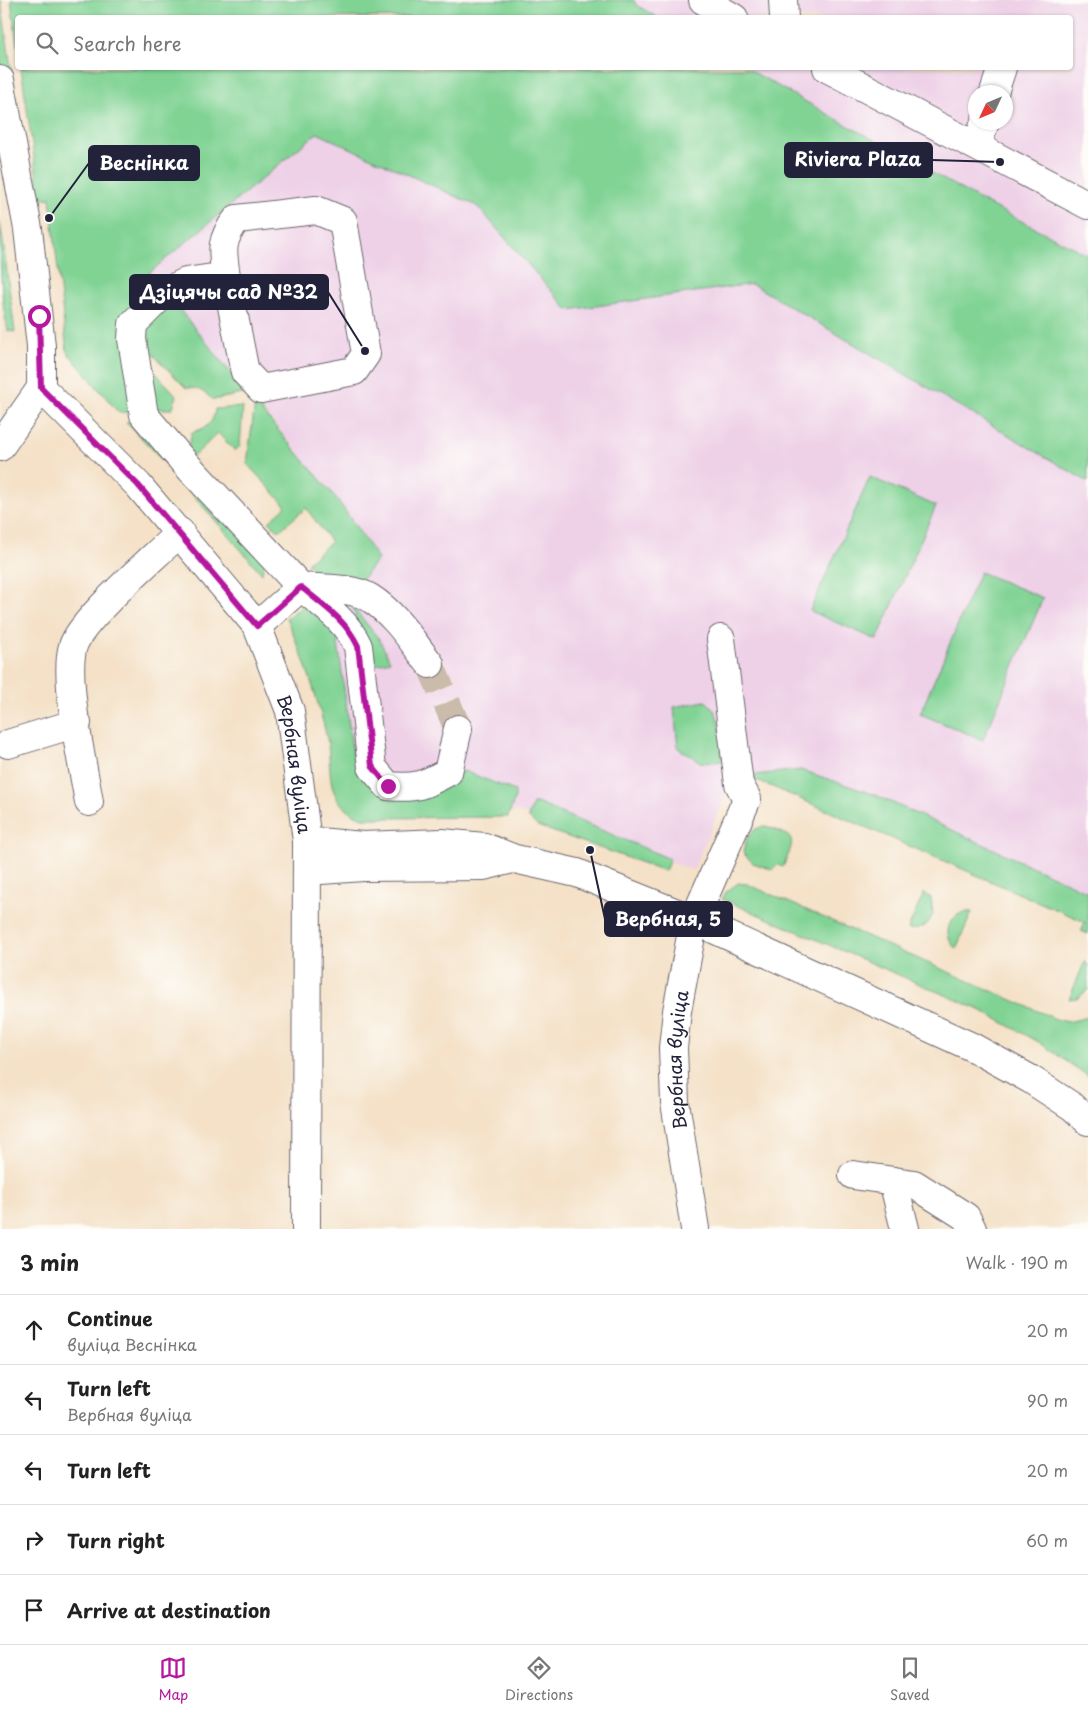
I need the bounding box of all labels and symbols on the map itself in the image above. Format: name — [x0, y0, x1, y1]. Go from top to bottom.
north arrow — [968, 85, 1013, 130]
callout: Riviera Plaza — [785, 143, 932, 177]
text: Riviera Plaza — [794, 144, 922, 172]
callout: Веснінка — [89, 146, 199, 180]
text: Веснінка — [99, 148, 189, 176]
callout: Дзіцячы сад №32 — [130, 275, 328, 309]
text: Дзіцячы сад №32 — [139, 277, 318, 305]
route start — [28, 305, 51, 328]
street label: Вербная вуліца — [271, 690, 319, 835]
route end — [377, 775, 400, 798]
callout: Вербная, 5 — [605, 902, 732, 936]
text: Вербная, 5 — [615, 904, 721, 932]
street label: Вербная вуліца — [660, 987, 694, 1132]

